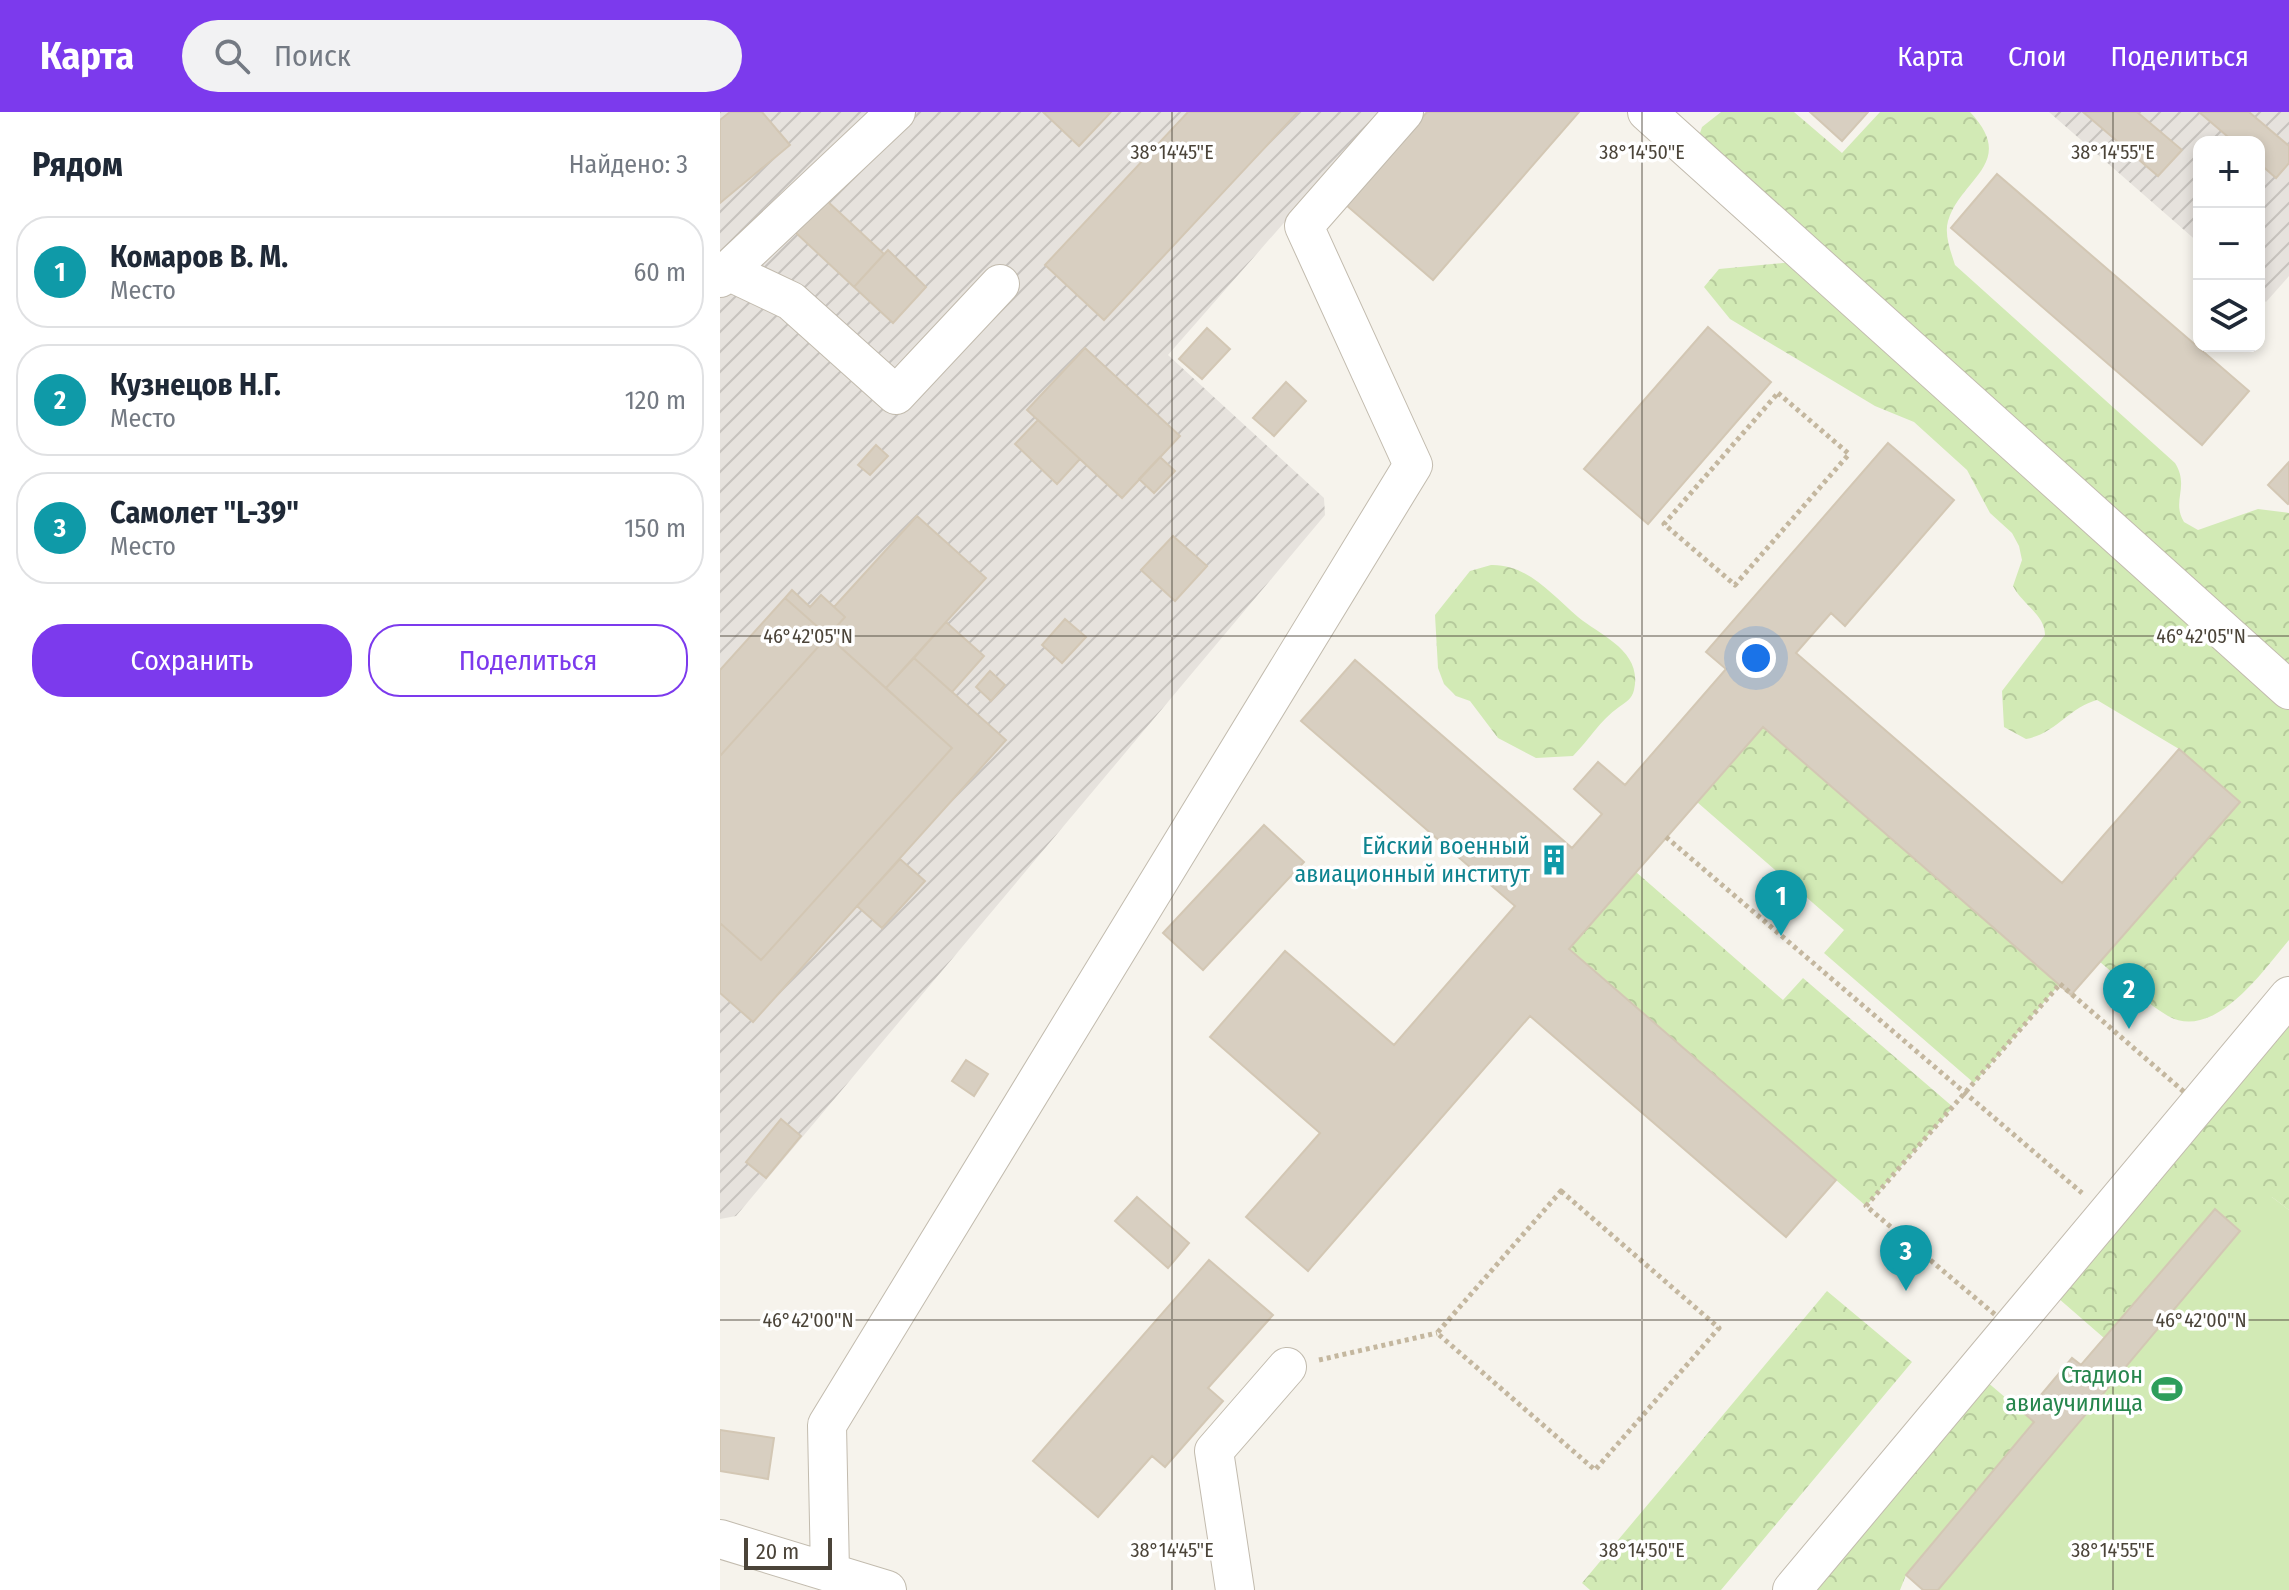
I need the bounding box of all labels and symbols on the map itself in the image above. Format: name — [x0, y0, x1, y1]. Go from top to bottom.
text: 38°14'45"E — [1130, 140, 1214, 164]
text: 38°14'50"E — [1599, 140, 1685, 164]
text: 38°14'55"E — [2071, 140, 2155, 164]
text: 46°42'05"N — [763, 624, 853, 648]
text: 46°42'05"N — [2156, 624, 2246, 648]
your location — [1736, 638, 1776, 678]
place label: Ейский военный авиационный институт — [1294, 832, 1530, 888]
building icon: Ейский военный авиационный институт — [1537, 843, 1571, 877]
pin: 1 — [1755, 870, 1807, 936]
pin: 2 — [2103, 963, 2155, 1029]
pin: 3 — [1880, 1225, 1932, 1291]
text: 46°42'00"N — [762, 1308, 854, 1332]
text: 46°42'00"N — [2155, 1308, 2247, 1332]
place label: Стадион авиаучилища — [2005, 1361, 2143, 1417]
sports icon: Стадион авиаучилища — [2150, 1372, 2184, 1406]
scale bar — [744, 1534, 832, 1570]
text: 38°14'45"E — [1130, 1538, 1214, 1562]
text: 38°14'50"E — [1599, 1538, 1685, 1562]
text: 38°14'55"E — [2071, 1538, 2155, 1562]

